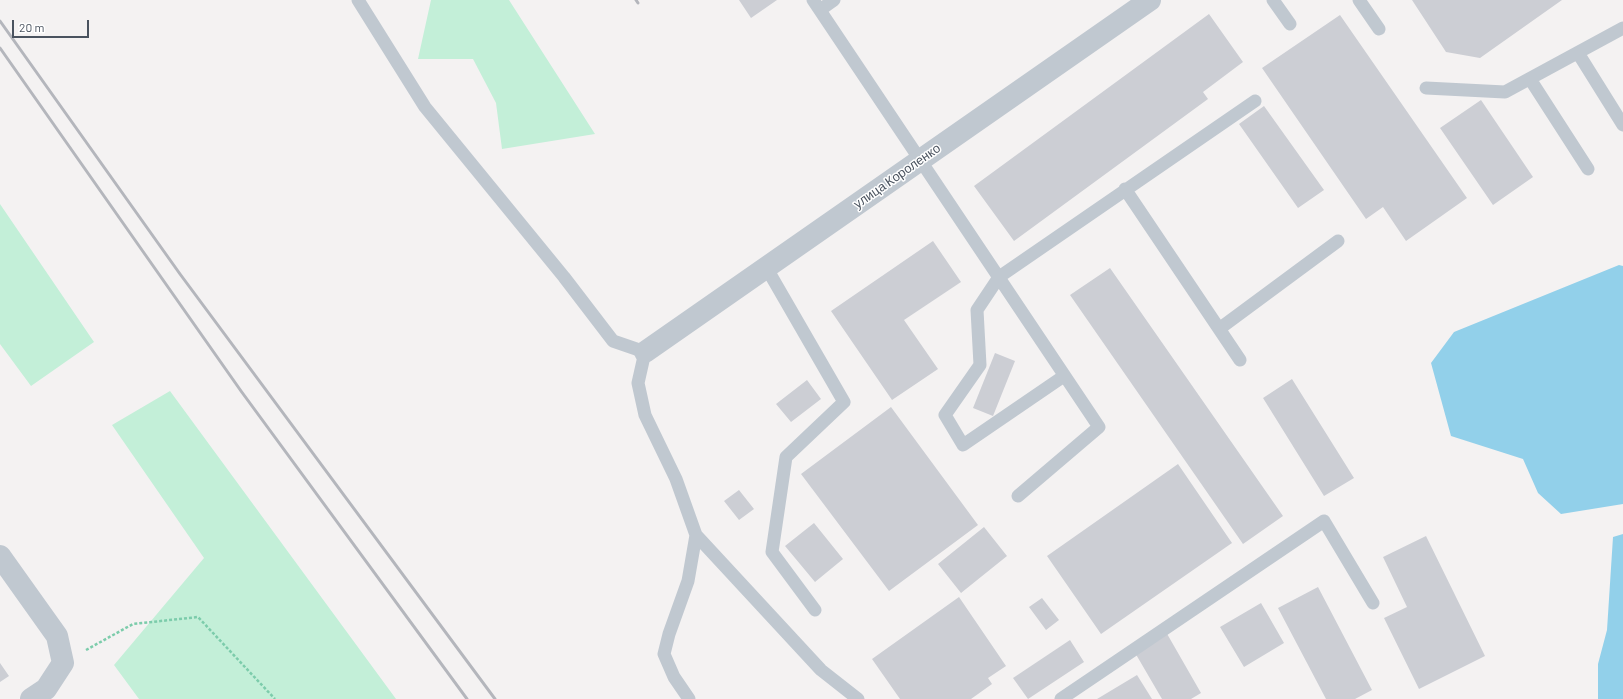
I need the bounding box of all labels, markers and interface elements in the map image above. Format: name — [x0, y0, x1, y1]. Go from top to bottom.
scale bar — [14, 12, 91, 38]
text: 20 m — [19, 20, 45, 34]
street label: улица Короленко — [851, 140, 943, 212]

